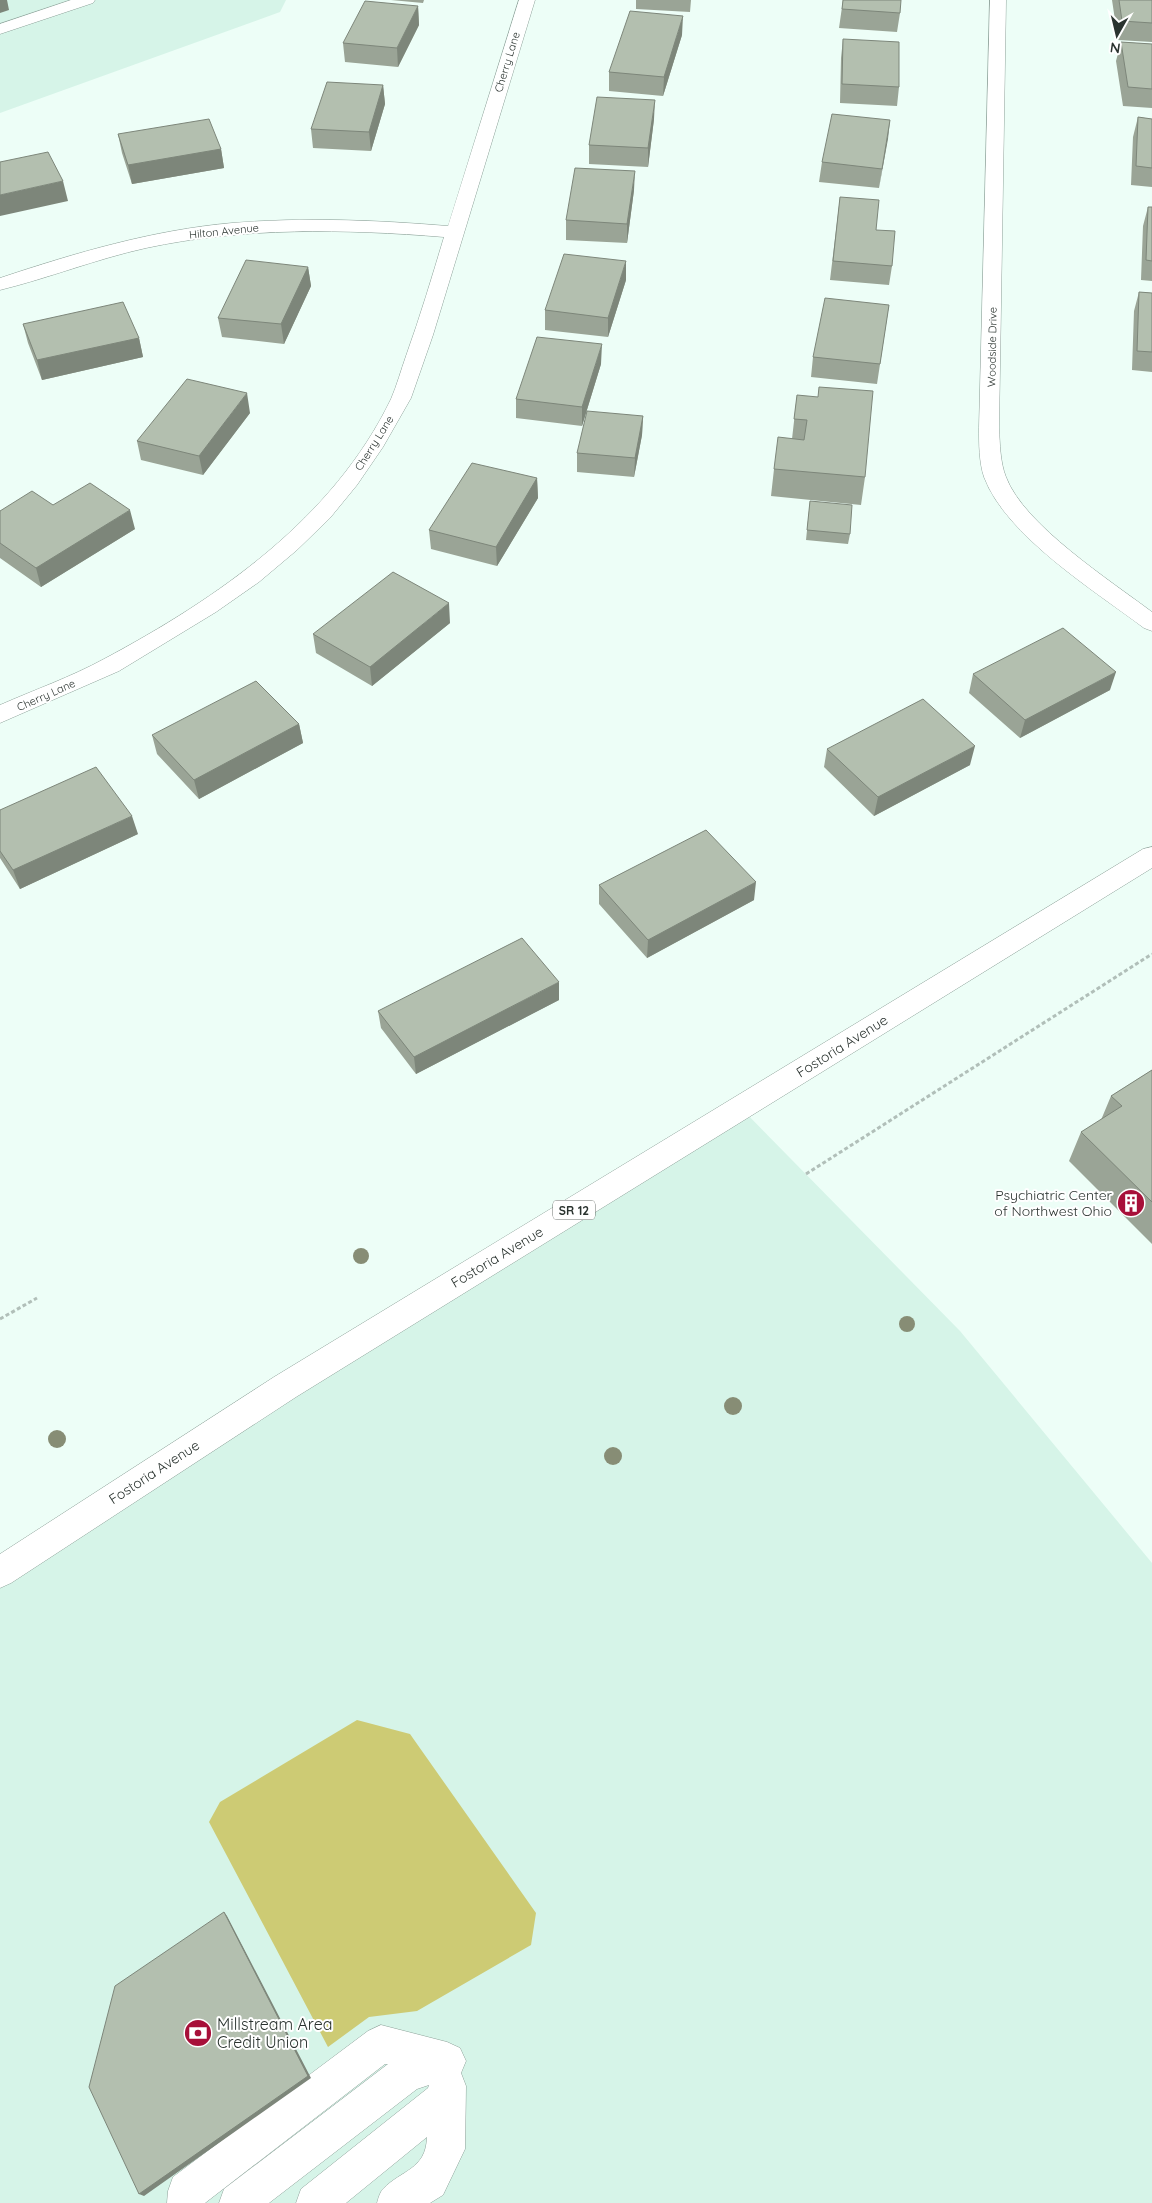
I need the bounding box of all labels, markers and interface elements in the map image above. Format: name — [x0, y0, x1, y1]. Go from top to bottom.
north arrow — [1092, 10, 1142, 60]
street label: Cherry Lane — [491, 30, 523, 94]
text: N — [1109, 38, 1122, 58]
street label: Hilton Avenue — [188, 220, 260, 242]
street label: Woodside Drive — [984, 307, 1000, 387]
street label: Cherry Lane — [352, 413, 396, 473]
street label: Cherry Lane — [15, 676, 77, 714]
street label: Fostoria Avenue — [793, 1011, 891, 1081]
place label: Psychiatric Center of Northwest Ohio — [994, 1186, 1113, 1220]
building icon: Psychiatric Center of Northwest Ohio — [1116, 1188, 1146, 1218]
road number: SR 12 — [553, 1200, 595, 1220]
street label: Fostoria Avenue — [448, 1222, 546, 1292]
street label: Fostoria Avenue — [105, 1436, 203, 1508]
place label: Millstream Area Credit Union — [217, 2014, 332, 2052]
bank icon: Millstream Area Credit Union — [183, 2018, 213, 2048]

